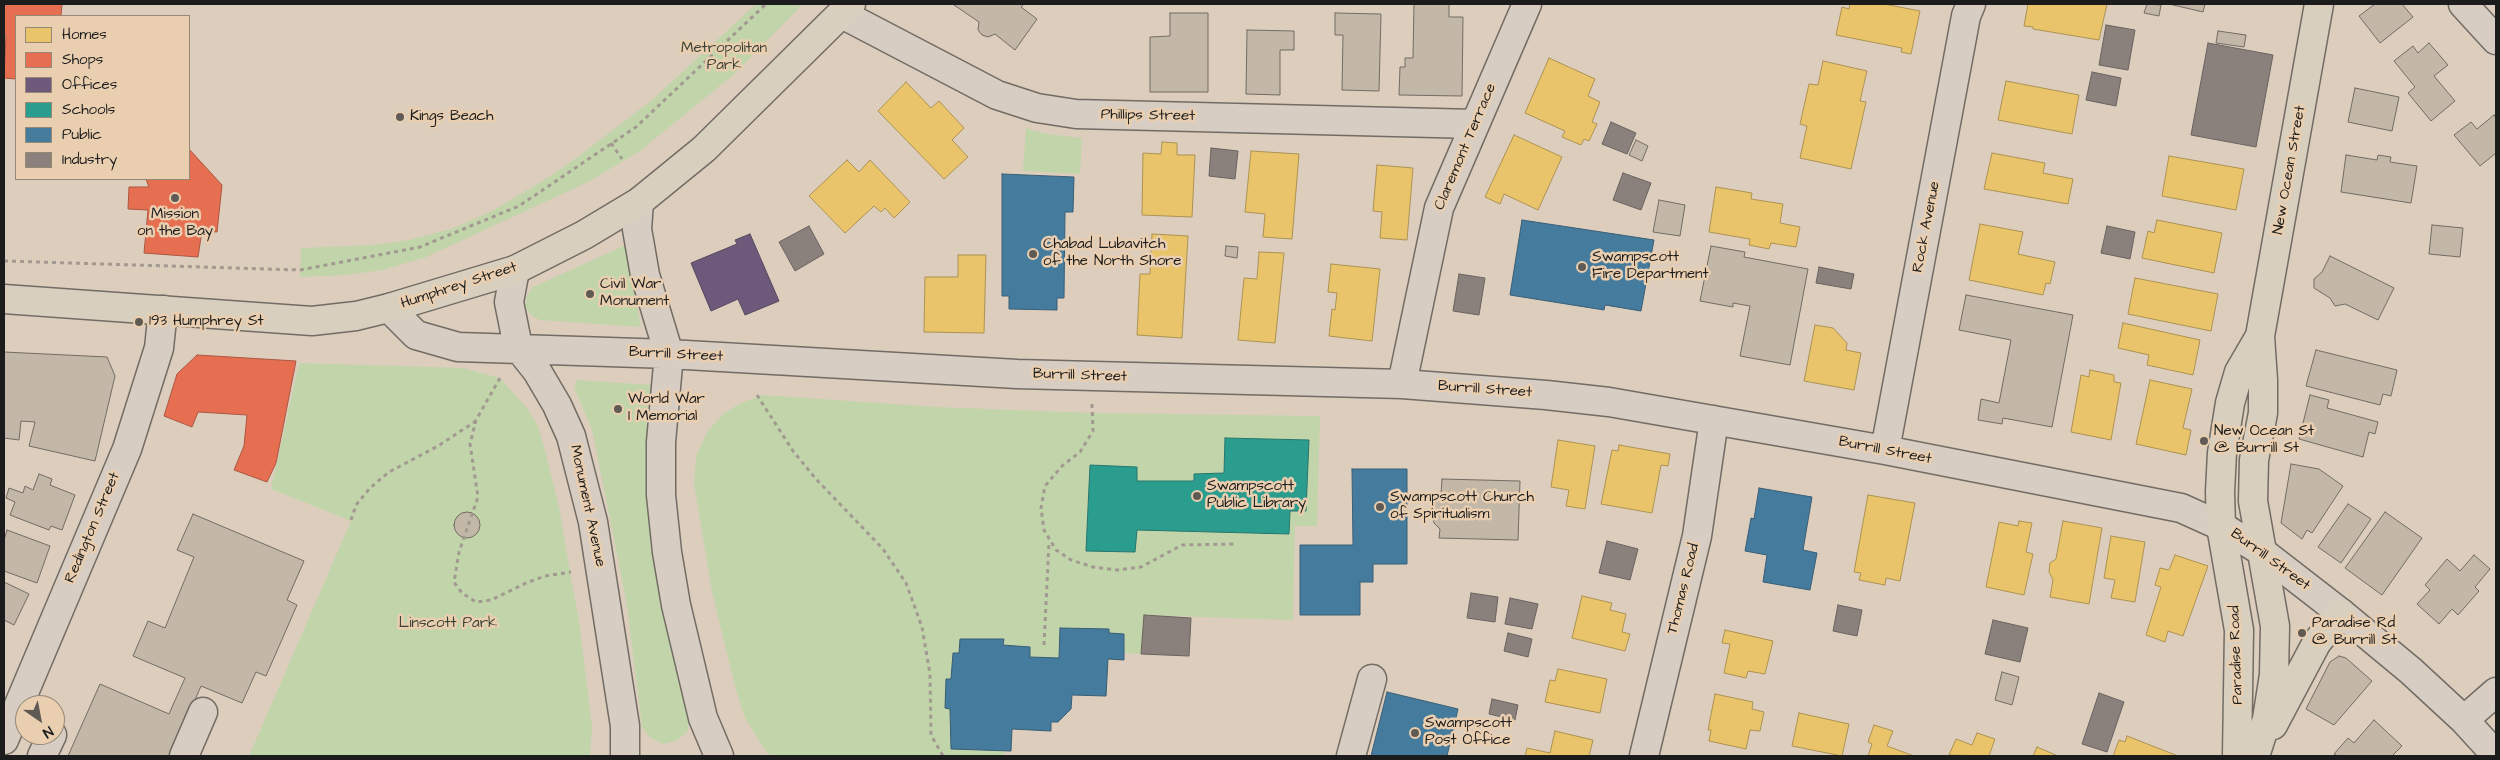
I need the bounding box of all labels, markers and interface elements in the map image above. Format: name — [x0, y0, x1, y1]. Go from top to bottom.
legend — [15, 15, 190, 180]
text: Homes — [62, 24, 107, 45]
park label: Metropolitan Park — [681, 40, 767, 75]
text: Shops — [62, 49, 103, 70]
text: Offices — [62, 74, 117, 95]
street label: Claremont Terrace — [1431, 81, 1501, 213]
text: Schools — [62, 99, 115, 120]
street label: New Ocean Street — [2270, 104, 2310, 236]
street label: Phillips Street — [1101, 106, 1195, 126]
place label: Kings Beach — [410, 108, 493, 126]
marker: Kings Beach — [394, 111, 406, 123]
text: Public — [62, 124, 102, 145]
text: Industry — [62, 149, 117, 170]
street label: Rock Avenue — [1909, 180, 1945, 274]
marker: Mission on the Bay — [169, 192, 181, 204]
place label: Mission on the Bay — [137, 206, 213, 241]
place label: Chabad Lubavitch of the North Shore — [1043, 236, 1181, 271]
marker: Chabad Lubavitch of the North Shore — [1027, 248, 1039, 260]
place label: Swampscott Fire Department — [1592, 249, 1709, 284]
street label: Humphrey Street — [399, 259, 519, 313]
marker: Swampscott Fire Department — [1576, 261, 1588, 273]
place label: Civil War Monument — [600, 276, 669, 311]
marker: Civil War Monument — [584, 288, 596, 300]
place label: 193 Humphrey St — [149, 313, 264, 331]
marker: 193 Humphrey St — [133, 316, 145, 328]
street label: Burrill Street — [629, 344, 723, 366]
street label: Burrill Street — [1033, 365, 1127, 387]
street label: Burrill Street — [1437, 378, 1533, 402]
place label: World War I Memorial — [628, 391, 705, 426]
marker: World War I Memorial — [612, 403, 624, 415]
place label: New Ocean St @ Burrill St — [2214, 423, 2314, 458]
street label: Burrill Street — [1837, 433, 1933, 469]
marker: New Ocean St @ Burrill St — [2198, 435, 2210, 447]
street label: Monument Avenue — [565, 443, 609, 569]
street label: Redington Street — [62, 470, 124, 586]
place label: Swampscott Public Library — [1207, 478, 1306, 513]
place label: Swampscott Church of Spiritualism — [1390, 489, 1534, 524]
marker: Swampscott Public Library — [1191, 490, 1203, 502]
marker: Swampscott Church of Spiritualism — [1374, 501, 1386, 513]
street label: Burrill Street — [2227, 525, 2313, 595]
street label: Thomas Road — [1664, 542, 1704, 636]
street label: Paradise Road — [2226, 605, 2248, 705]
park label: Linscott Park — [399, 615, 497, 633]
place label: Paradise Rd @ Burrill St — [2312, 615, 2397, 650]
marker: Paradise Rd @ Burrill St — [2296, 627, 2308, 639]
north arrow — [15, 695, 65, 745]
place label: Swampscott Post Office — [1425, 715, 1512, 750]
text: N — [38, 721, 57, 743]
marker: Swampscott Post Office — [1409, 727, 1421, 739]

